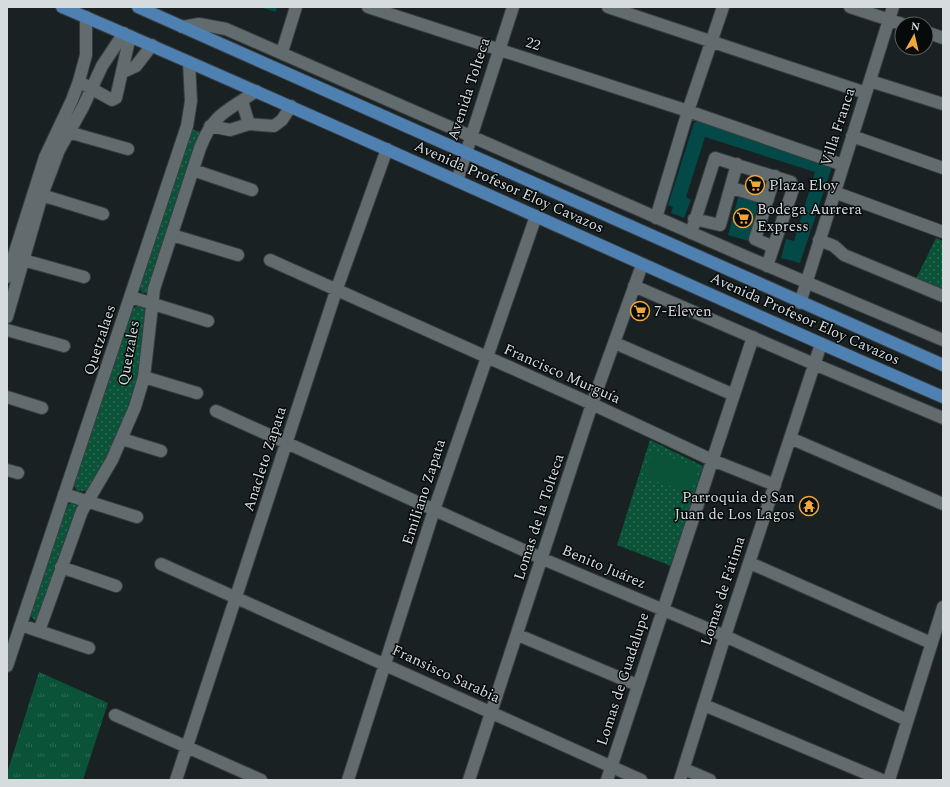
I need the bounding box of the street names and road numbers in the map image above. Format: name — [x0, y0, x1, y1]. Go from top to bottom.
street label: 22 — [522, 31, 544, 57]
street label: Avenida Tolteca — [442, 34, 497, 143]
street label: Villa Franca — [815, 84, 862, 169]
street label: Avenida Profesor Eloy Cavazos — [410, 135, 608, 239]
street label: Avenida Profesor Eloy Cavazos — [706, 267, 904, 371]
street label: Quetzalaes — [78, 302, 122, 378]
street label: Quetzales — [112, 319, 146, 387]
street label: Francisco Murguía — [500, 338, 625, 410]
street label: Anacleto Zapata — [237, 403, 293, 514]
street label: Emiliano Zapata — [396, 436, 452, 548]
street label: Lomas de la Tolteca — [508, 450, 571, 583]
street label: Lomas de Fátima — [694, 533, 752, 649]
street label: Benito Juárez — [558, 539, 650, 595]
street label: Lomas de Guadalupe — [591, 609, 655, 749]
street label: Fransisco Sarabia — [388, 639, 504, 709]

